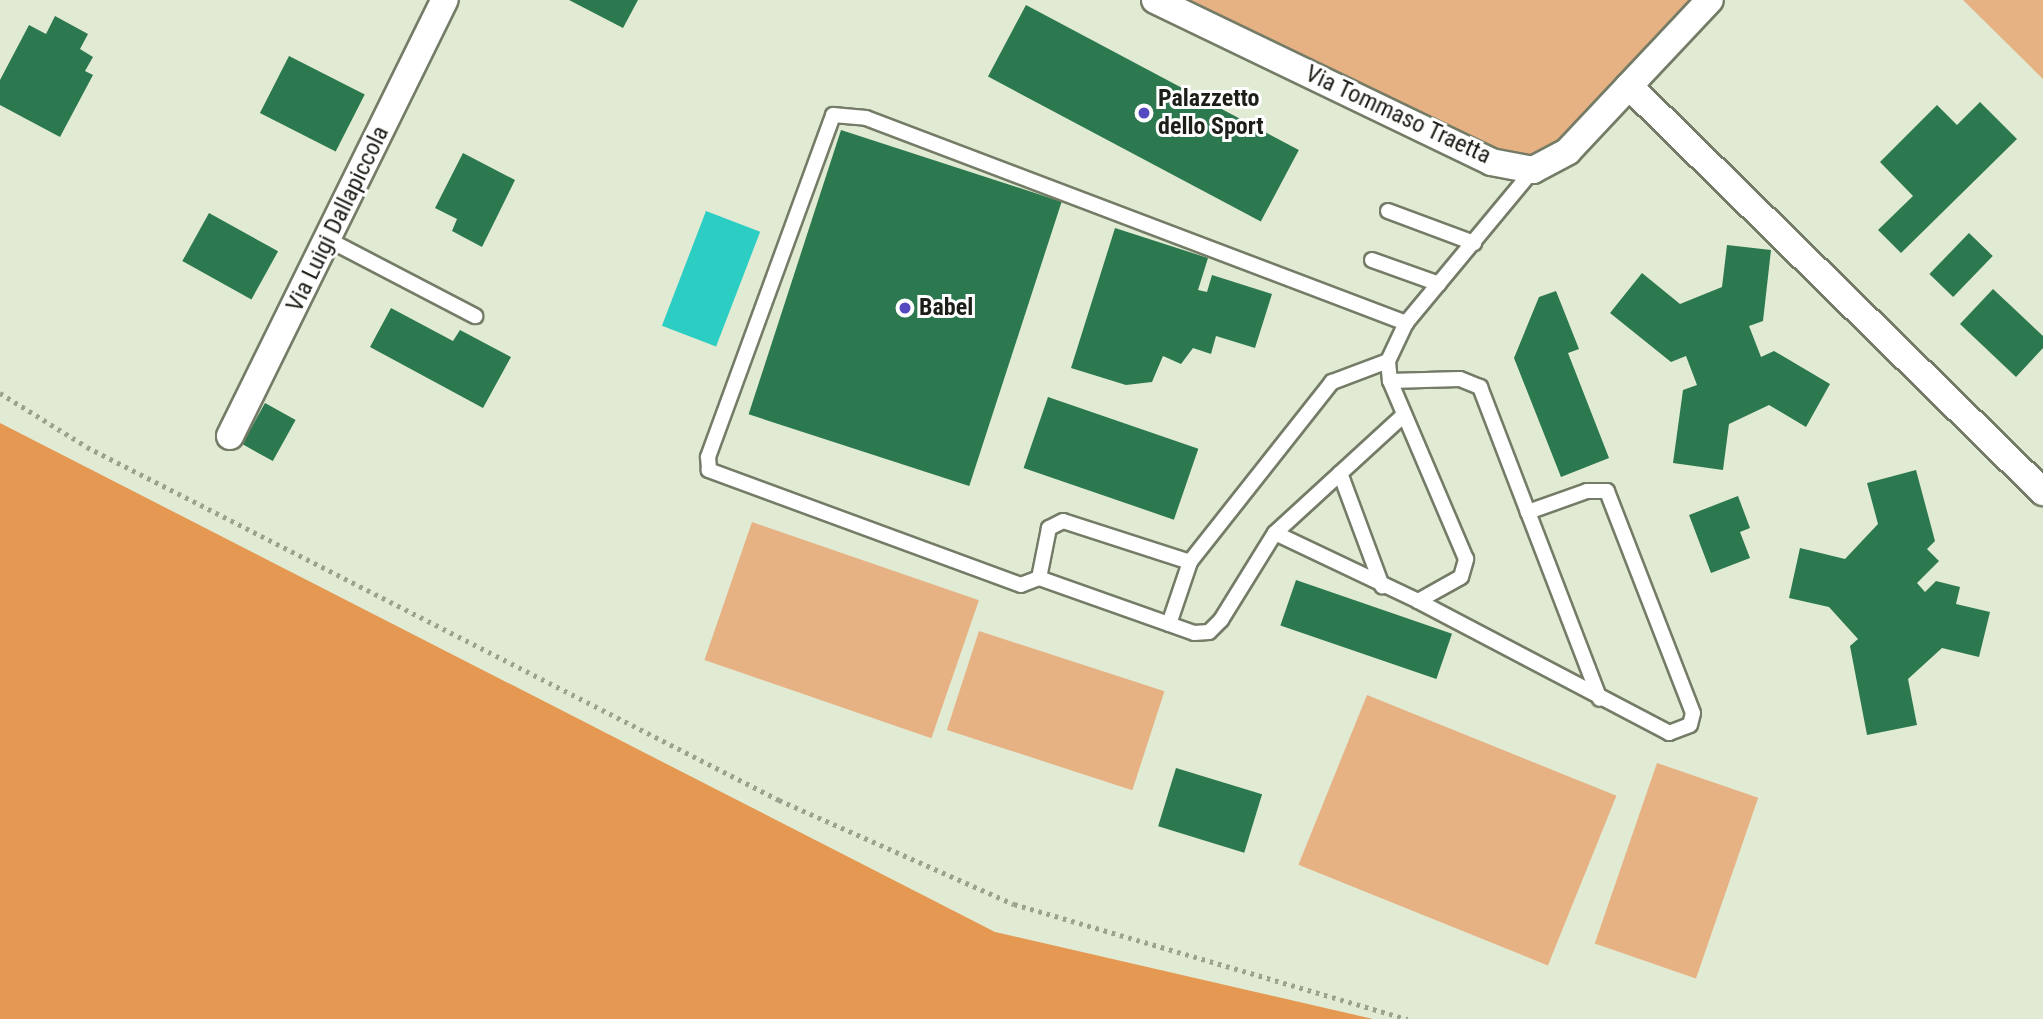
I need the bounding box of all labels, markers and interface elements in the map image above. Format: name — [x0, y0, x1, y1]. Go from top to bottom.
street label: Via Tommaso Traetta — [1300, 59, 1496, 171]
place label: Palazzetto dello Sport — [1158, 85, 1264, 141]
marker: Palazzetto dello Sport — [1136, 105, 1152, 121]
street label: Via Luigi Dallapiccola — [281, 121, 395, 317]
place label: Babel — [919, 294, 973, 322]
marker: Babel — [897, 300, 913, 316]

